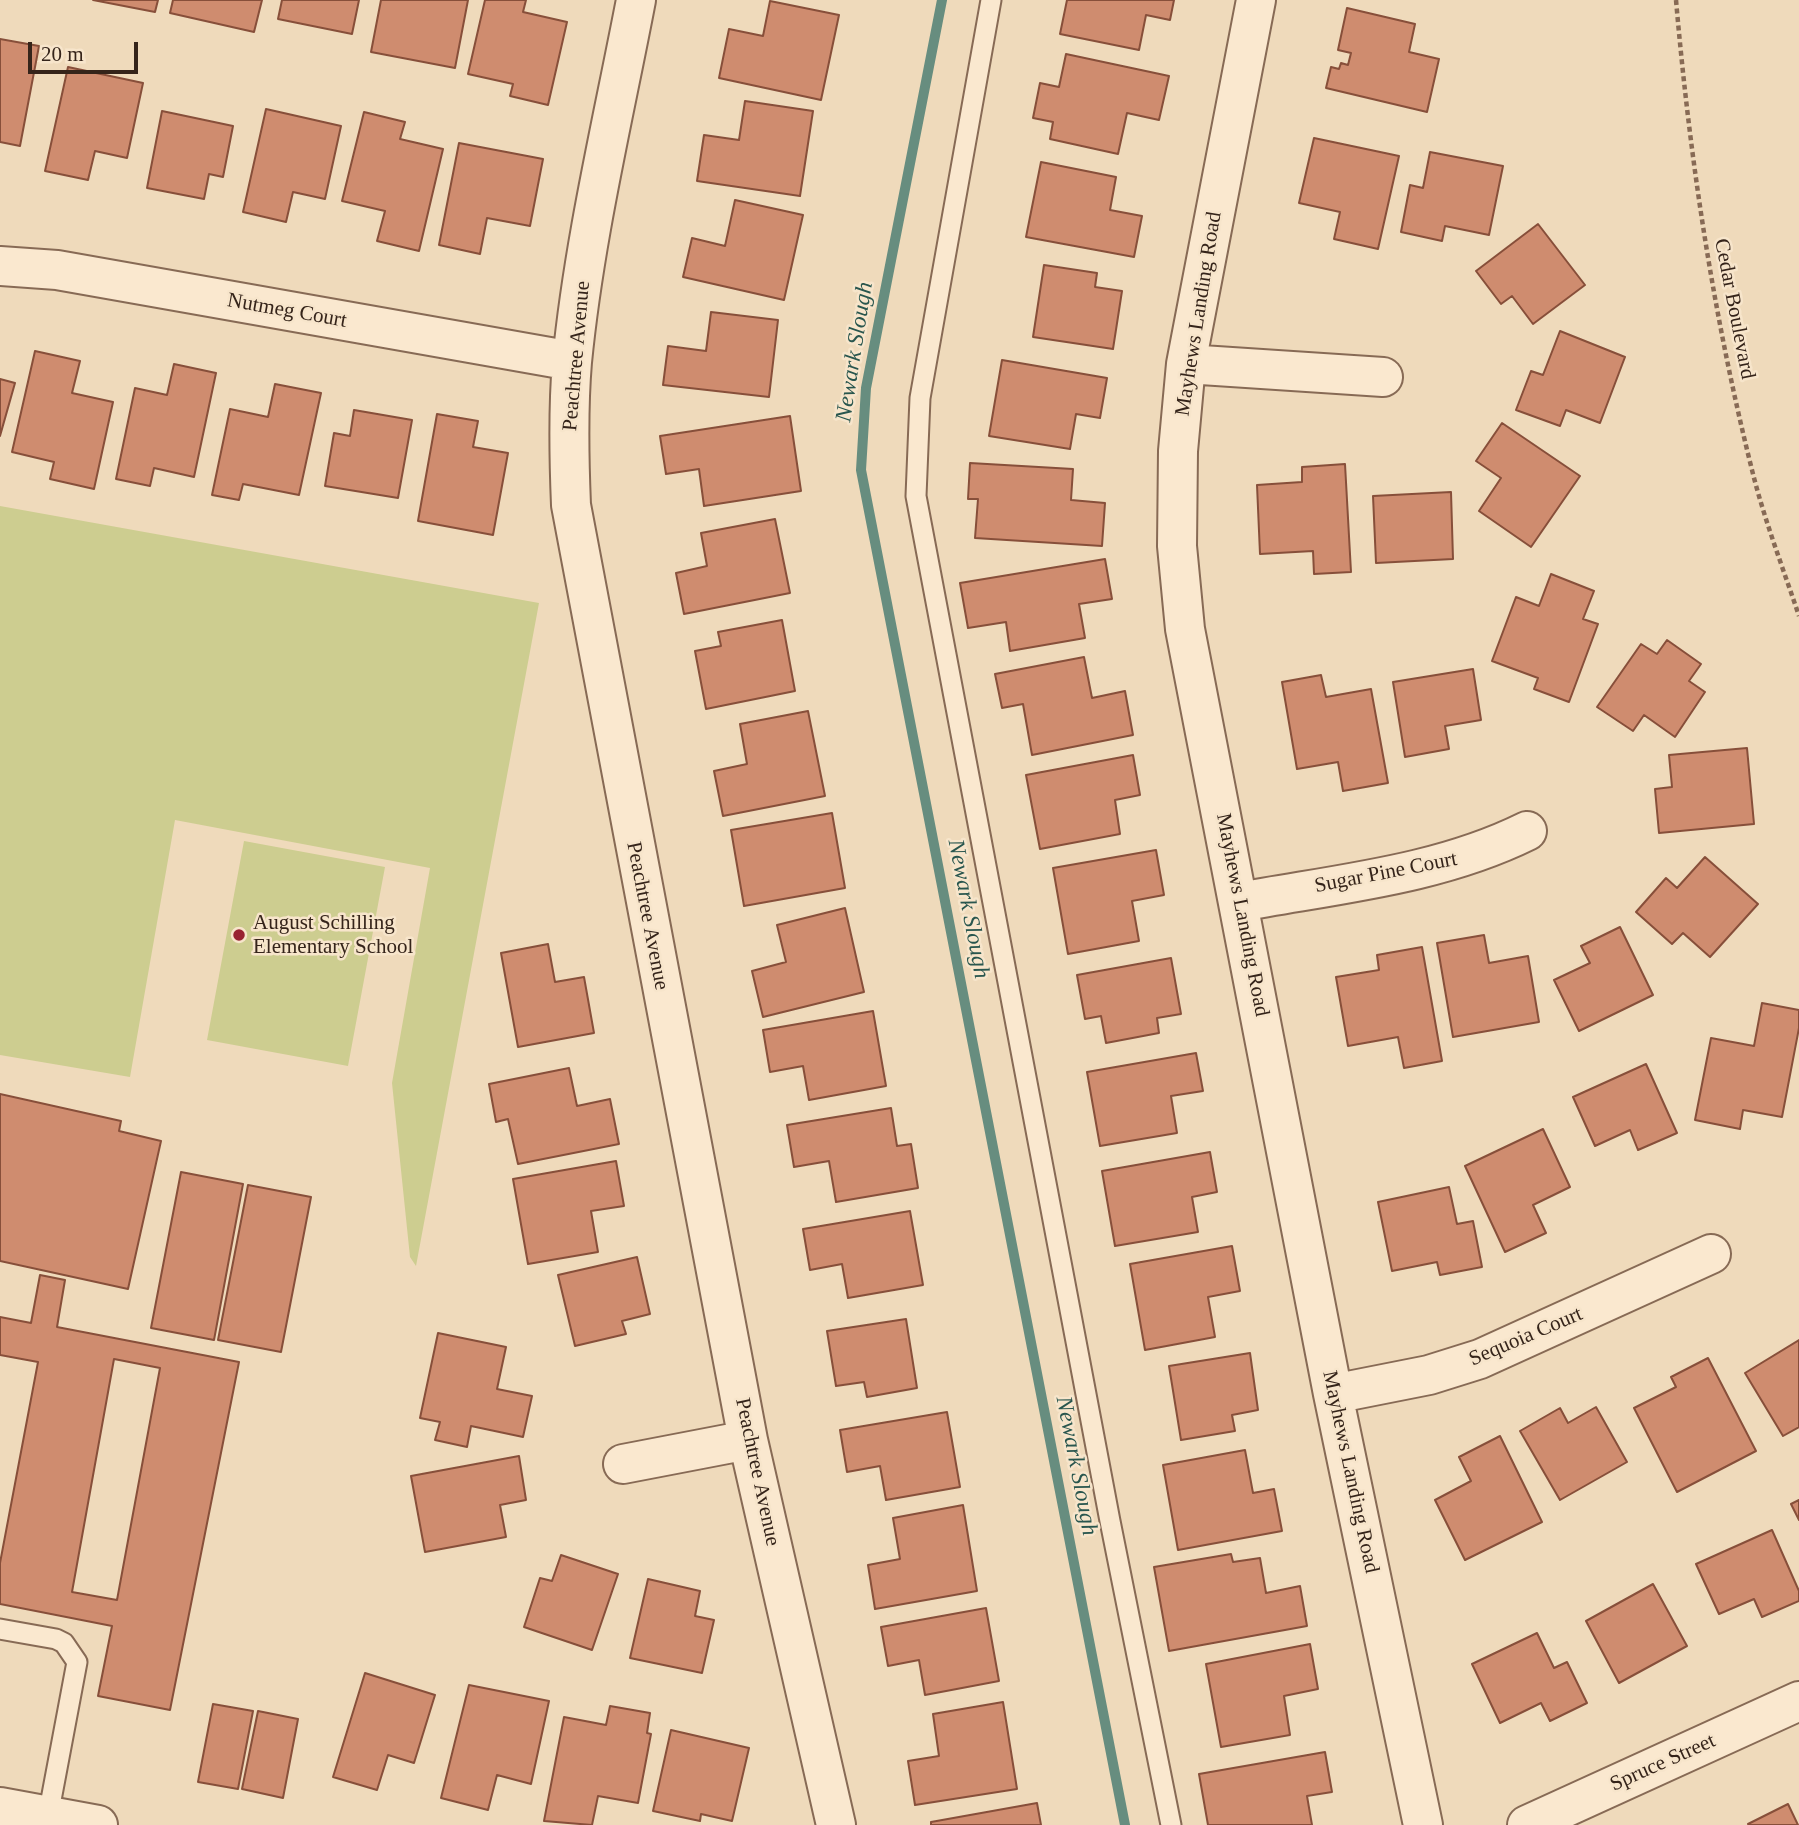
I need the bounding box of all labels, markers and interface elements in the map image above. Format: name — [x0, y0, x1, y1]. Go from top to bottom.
scale bar — [32, 28, 142, 72]
text: 20 m — [41, 42, 84, 66]
street label: Mayhews Landing Road — [1170, 210, 1228, 418]
street label: Cedar Boulevard — [1708, 236, 1760, 382]
street label: Peachtree Avenue — [558, 280, 596, 432]
water label: Newark Slough — [830, 280, 880, 424]
street label: Nutmeg Court — [225, 288, 349, 334]
street label: Mayhews Landing Road — [1210, 811, 1274, 1019]
water label: Newark Slough — [941, 837, 995, 981]
street label: Peachtree Avenue — [620, 840, 674, 992]
street label: Sugar Pine Court — [1313, 847, 1459, 899]
place label: August Schilling Elementary School — [253, 910, 413, 960]
marker: August Schilling Elementary School — [231, 927, 247, 943]
street label: Sequoia Court — [1466, 1302, 1586, 1372]
street label: Mayhews Landing Road — [1316, 1368, 1384, 1576]
water label: Newark Slough — [1049, 1394, 1103, 1538]
street label: Peachtree Avenue — [729, 1396, 785, 1548]
street label: Spruce Street — [1606, 1729, 1720, 1797]

